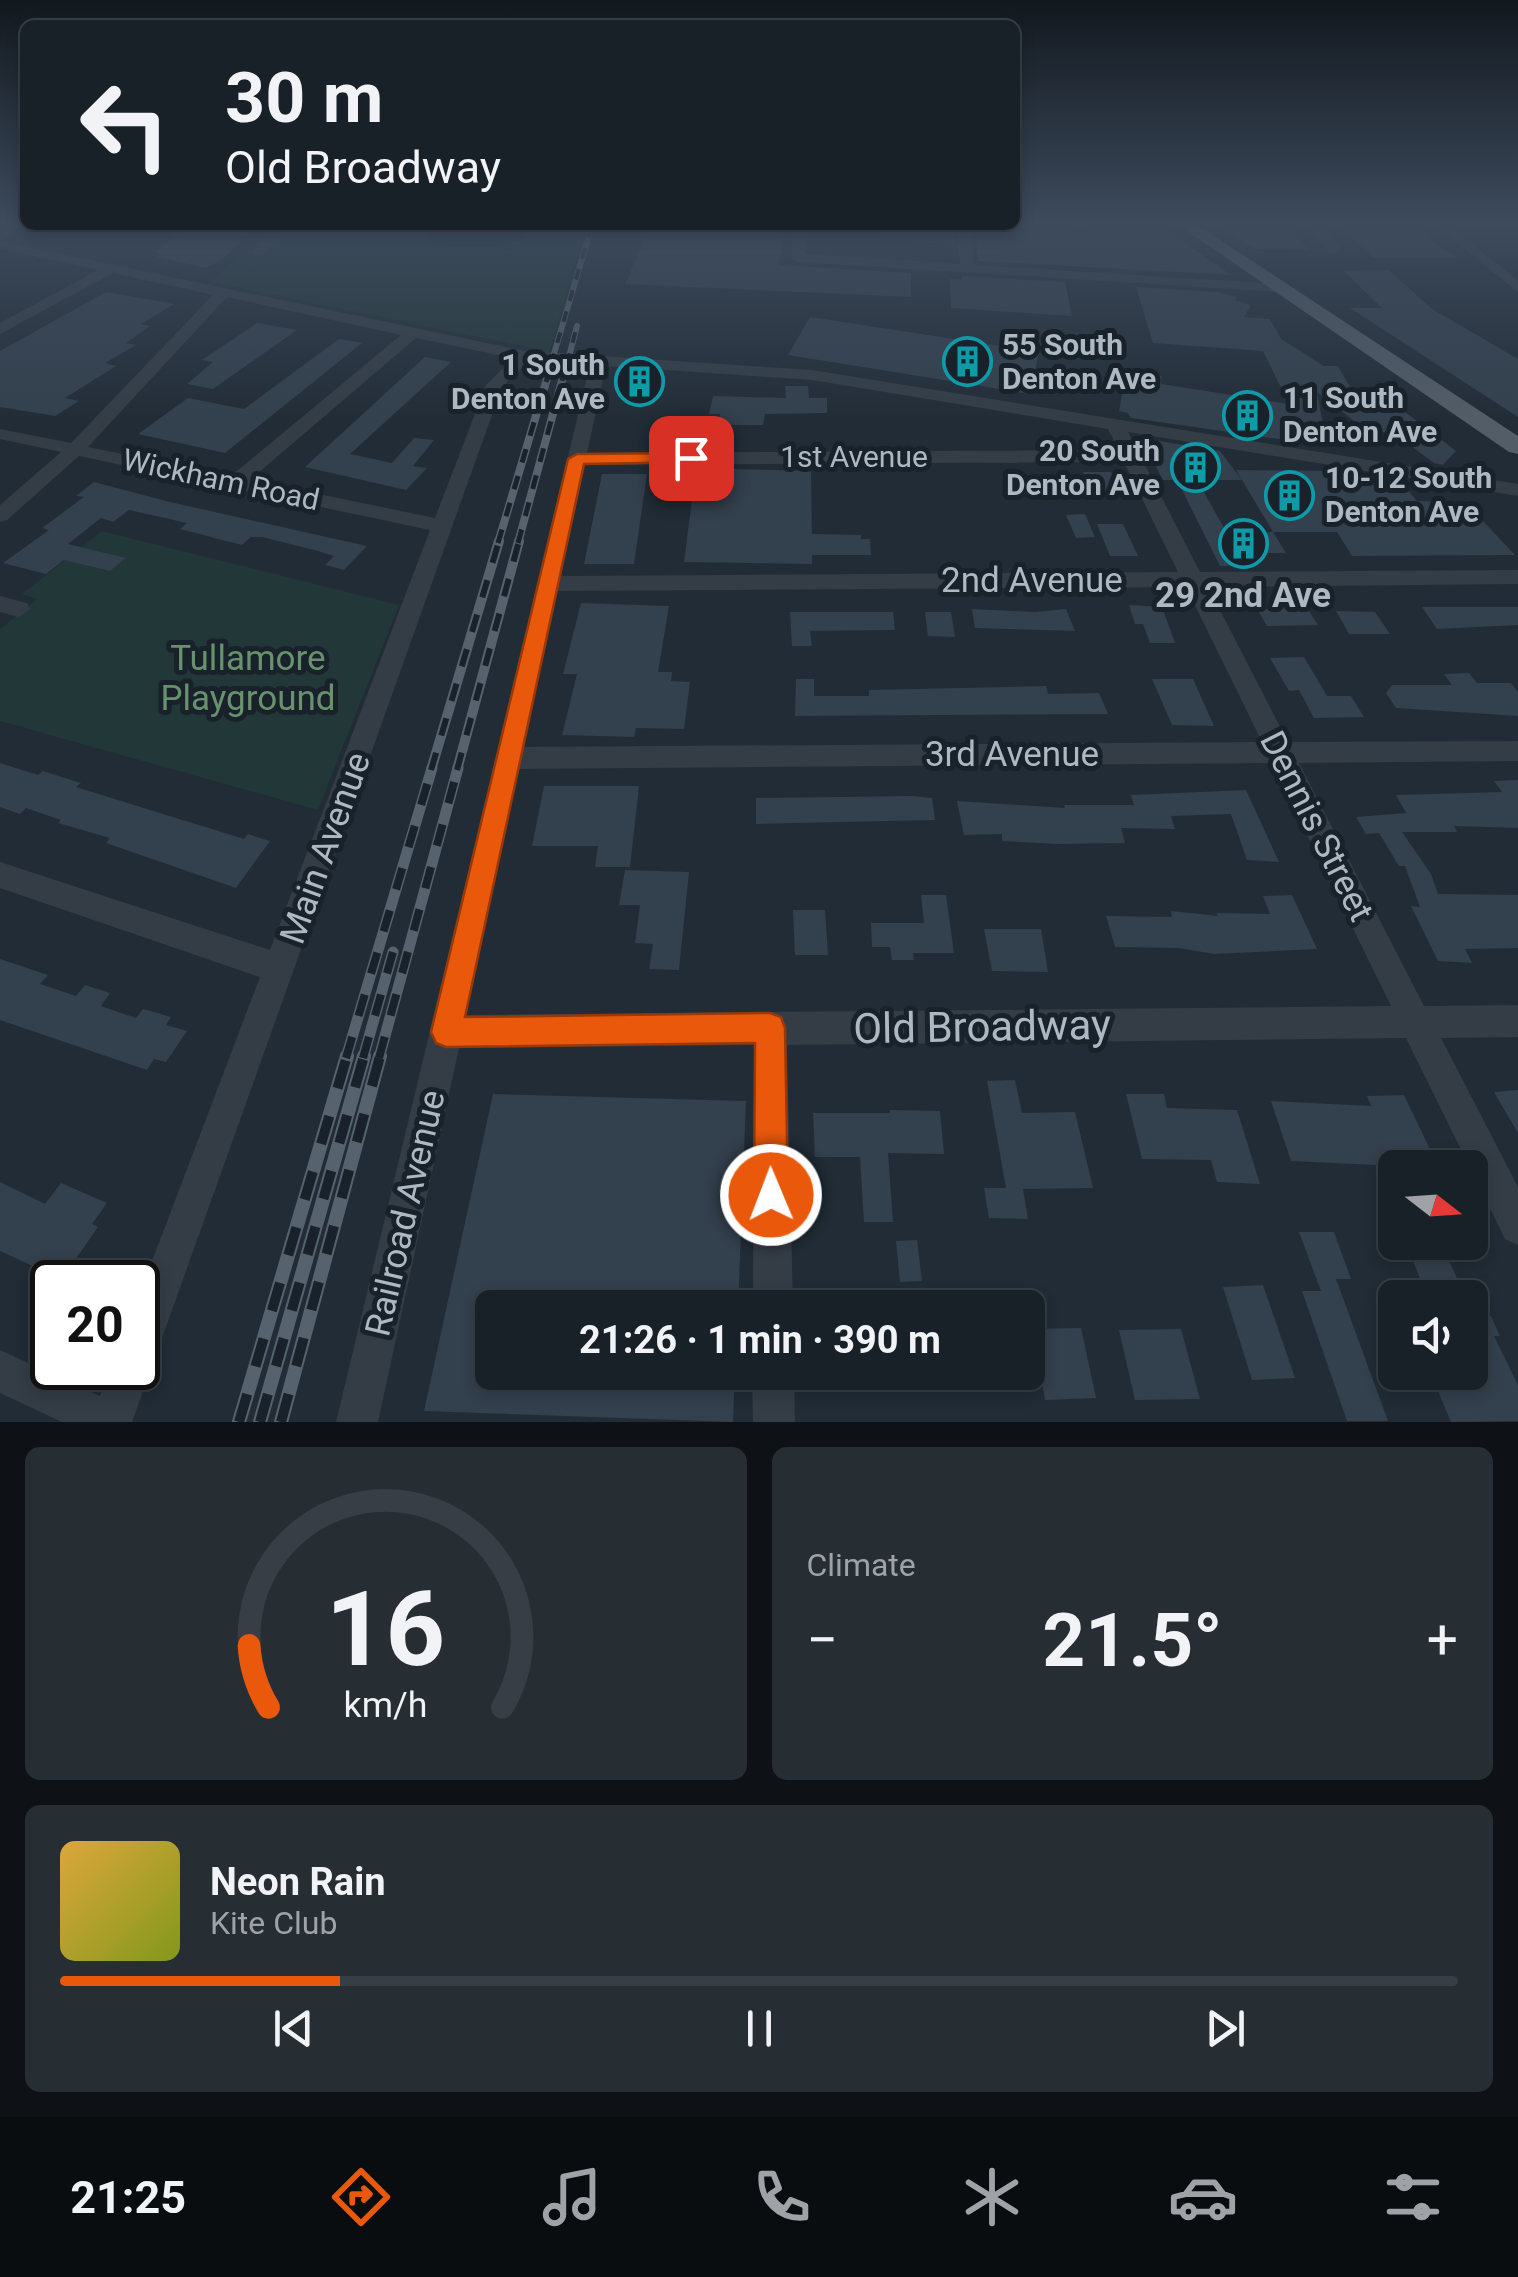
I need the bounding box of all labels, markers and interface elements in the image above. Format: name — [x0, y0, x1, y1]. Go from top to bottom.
text: 30 m — [225, 57, 383, 139]
icon: left — [60, 60, 190, 190]
text: Old Broadway — [225, 141, 501, 194]
place label: 55 South Denton Ave — [1002, 327, 1156, 396]
building icon: 55 South Denton Ave — [941, 336, 993, 388]
place label: 1 South Denton Ave — [451, 347, 605, 416]
building icon: 1 South Denton Ave — [614, 356, 666, 408]
place label: 11 South Denton Ave — [1283, 380, 1437, 449]
building icon: 11 South Denton Ave — [1222, 389, 1274, 441]
pin — [649, 416, 734, 501]
icon: arrive — [664, 431, 719, 486]
place label: 20 South Denton Ave — [1006, 433, 1160, 502]
street label: 1st Avenue — [780, 439, 928, 474]
street label: Wickham Road — [120, 442, 323, 517]
building icon: 20 South Denton Ave — [1169, 442, 1221, 494]
place label: 10-12 South Denton Ave — [1325, 460, 1492, 529]
building icon: 10-12 South Denton Ave — [1264, 469, 1316, 521]
building icon: 29 2nd Ave — [1217, 517, 1269, 569]
street label: 2nd Avenue — [941, 560, 1123, 601]
place label: 29 2nd Ave — [1155, 575, 1331, 616]
park label: Tullamore Playground — [160, 638, 336, 719]
street label: Dennis Street — [1251, 724, 1382, 928]
street label: 3rd Avenue — [925, 734, 1099, 775]
street label: Main Avenue — [272, 747, 379, 949]
street label: Old Broadway — [853, 1000, 1111, 1053]
street label: Railroad Avenue — [357, 1086, 454, 1340]
position arrow — [719, 1143, 823, 1247]
north arrow — [1378, 1150, 1488, 1260]
map controls — [1378, 1150, 1488, 1390]
speed limit sign: 20 — [30, 1260, 160, 1390]
button: sound — [1378, 1280, 1488, 1390]
text: 21:26 · 1 min · 390 m — [579, 1318, 941, 1362]
text: Climate — [807, 1546, 916, 1584]
text: 16 — [326, 1569, 445, 1690]
text: 21.5° — [1042, 1596, 1222, 1684]
text: − — [807, 1608, 838, 1672]
text: + — [1427, 1608, 1458, 1672]
text: km/h — [344, 1684, 428, 1726]
text: Neon Rain — [210, 1860, 386, 1904]
text: Kite Club — [210, 1904, 337, 1942]
icon: previous — [266, 2001, 321, 2056]
icon: pause — [732, 2001, 787, 2056]
icon: next — [1198, 2001, 1253, 2056]
icon: directions — [326, 2162, 396, 2232]
icon: music — [537, 2162, 607, 2232]
icon: phone — [747, 2162, 817, 2232]
icon: climate — [957, 2162, 1027, 2232]
icon: car — [1168, 2162, 1238, 2232]
icon: filters — [1378, 2162, 1448, 2232]
text: 21:25 — [70, 2171, 186, 2224]

